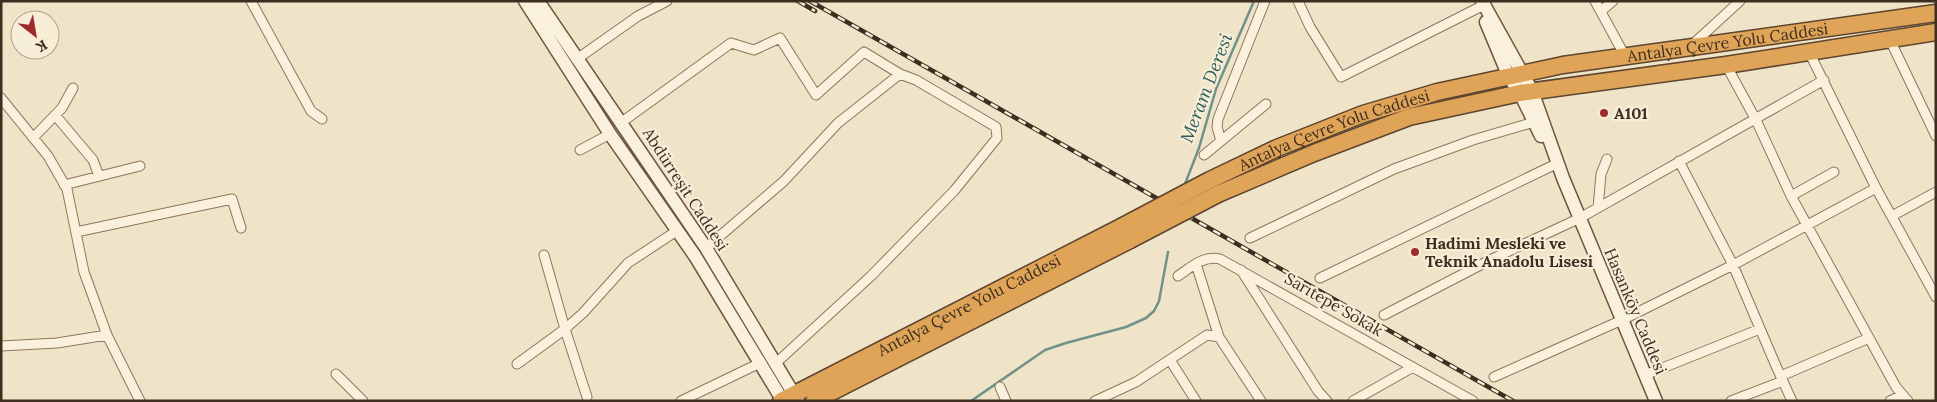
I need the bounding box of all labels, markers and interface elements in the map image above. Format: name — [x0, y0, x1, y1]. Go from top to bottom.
north arrow — [10, 10, 60, 60]
street label: Antalya Çevre Yolu Caddesi — [1625, 18, 1829, 66]
water label: Meram Deresi — [1175, 30, 1237, 146]
text: K — [33, 36, 51, 56]
street label: Antalya Çevre Yolu Caddesi — [1234, 85, 1432, 175]
place label: A101 — [1614, 103, 1648, 123]
marker: A101 — [1598, 107, 1610, 119]
street label: Abdürreşit Caddesi — [638, 123, 733, 254]
place label: Hadimi Mesleki ve Teknik Anadolu Lisesi — [1425, 233, 1593, 271]
street label: Hasanköy Caddesi — [1600, 245, 1672, 377]
marker: Hadimi Mesleki ve Teknik Anadolu Lisesi — [1409, 246, 1421, 258]
street label: Antalya Çevre Yolu Caddesi — [873, 250, 1064, 360]
street label: Sarıtepe Sokak — [1281, 268, 1387, 340]

